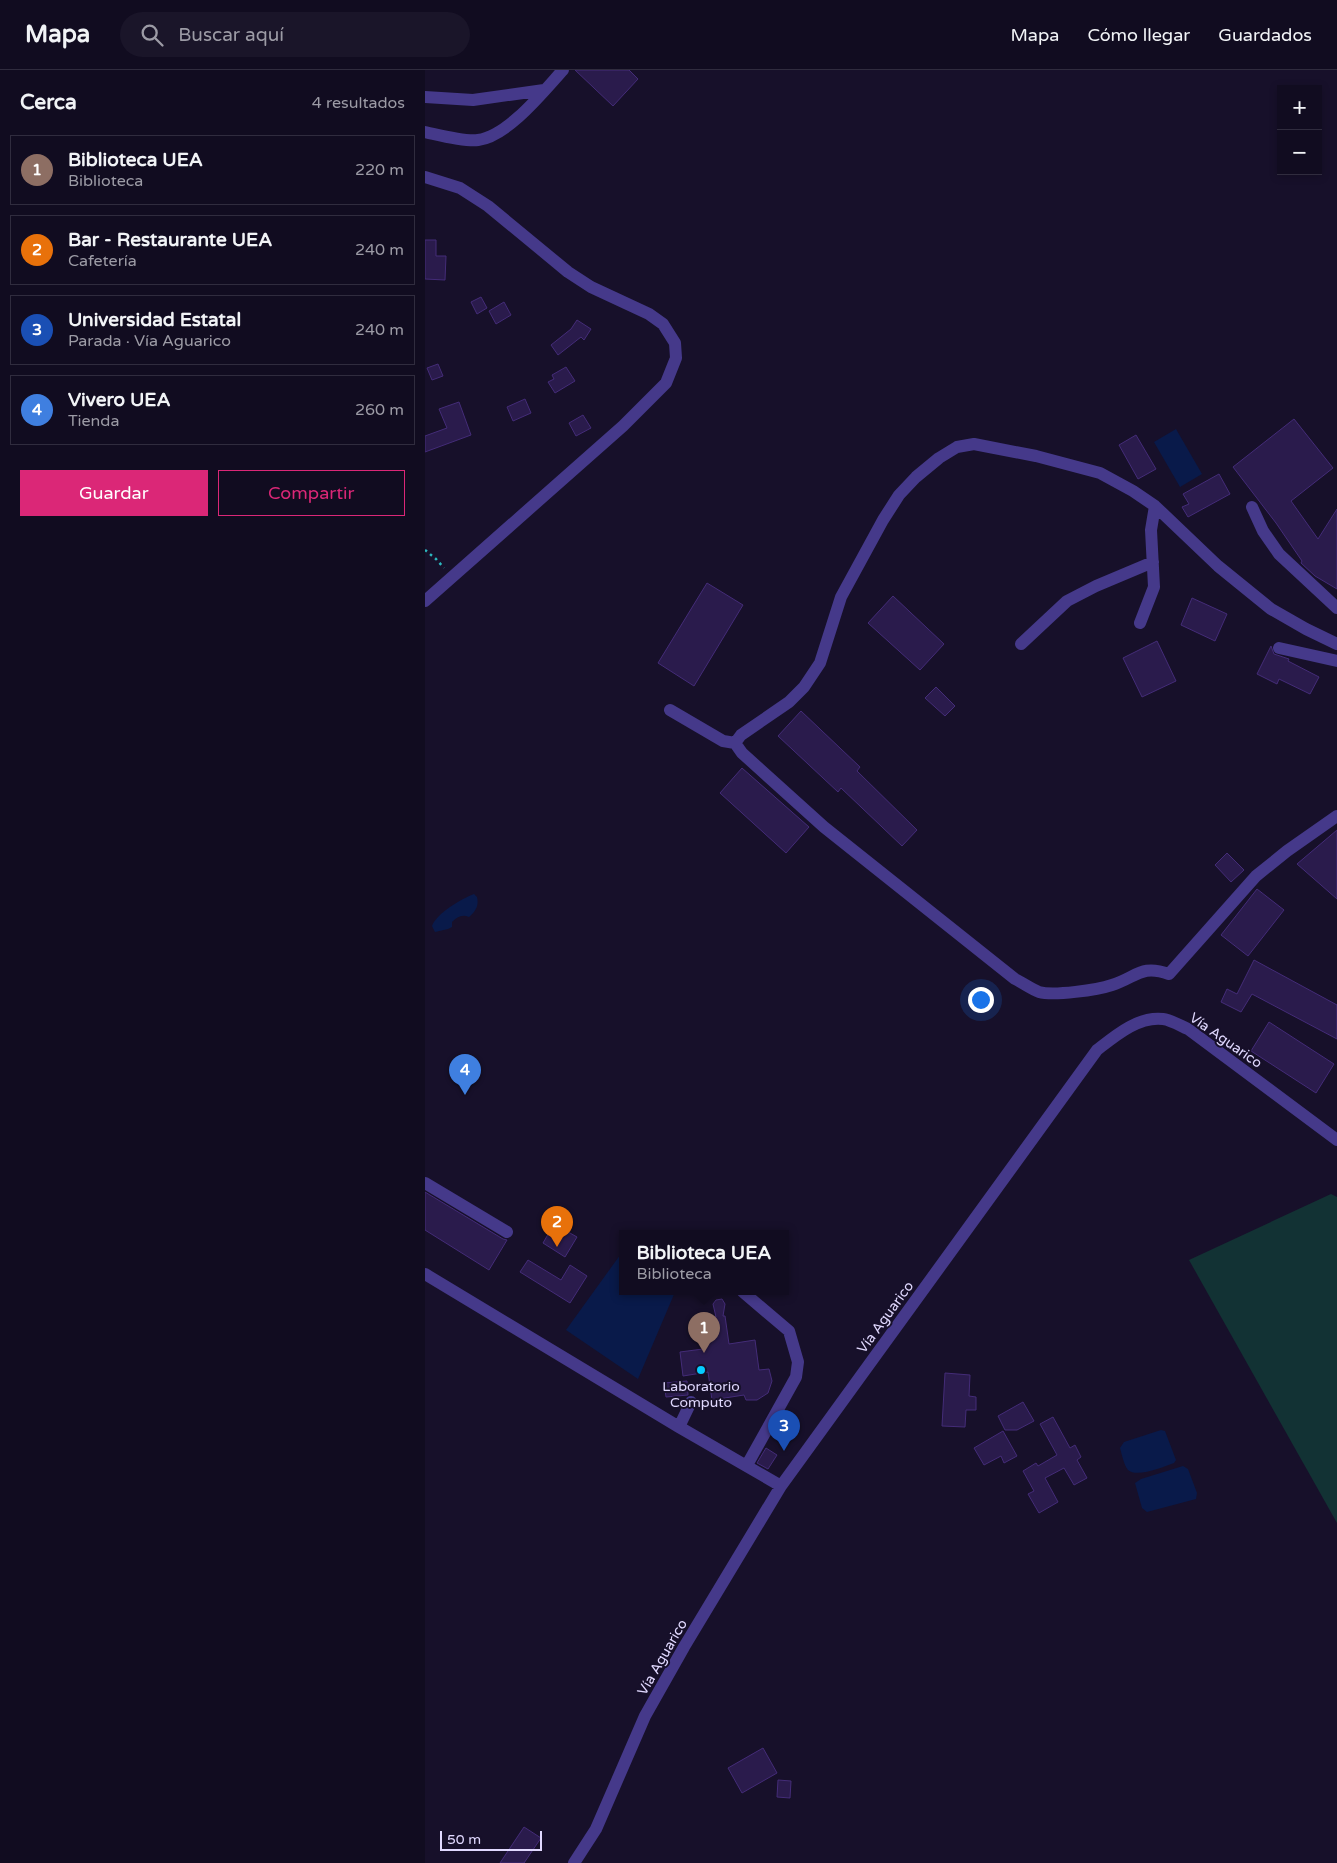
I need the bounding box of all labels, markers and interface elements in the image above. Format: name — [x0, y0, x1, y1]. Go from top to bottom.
search box — [120, 12, 470, 57]
text: Mapa — [25, 20, 90, 49]
icon: search — [138, 21, 166, 49]
text: Buscar aquí — [178, 24, 284, 46]
text: Mapa — [1010, 24, 1059, 46]
text: Cómo llegar — [1087, 24, 1190, 46]
text: Guardados — [1218, 24, 1312, 46]
map controls — [1277, 85, 1322, 175]
button: + — [1277, 85, 1322, 130]
text: Cerca — [20, 90, 77, 115]
text: 4 resultados — [312, 93, 405, 113]
button: − — [1277, 130, 1322, 175]
text: Biblioteca UEA — [68, 149, 203, 171]
text: 1 — [32, 160, 42, 180]
text: 220 m — [355, 160, 404, 180]
text: Biblioteca — [68, 171, 143, 191]
text: Bar - Restaurante UEA — [68, 229, 272, 251]
text: 2 — [32, 240, 42, 260]
text: 240 m — [355, 240, 404, 260]
text: Cafetería — [68, 251, 137, 271]
text: Universidad Estatal — [68, 309, 241, 331]
text: 3 — [32, 320, 42, 340]
text: 240 m — [355, 320, 404, 340]
text: Parada · Vía Aguarico — [68, 331, 231, 351]
text: Vivero UEA — [68, 389, 171, 411]
text: 4 — [32, 400, 42, 420]
text: 260 m — [355, 400, 404, 420]
text: Tienda — [68, 411, 119, 431]
button: Guardar — [20, 470, 208, 516]
button: Compartir — [218, 470, 405, 516]
your location — [968, 987, 994, 1013]
street label: Vía Aguarico — [1186, 1009, 1265, 1072]
pin: 4 — [449, 1054, 481, 1095]
pin: 2 — [541, 1206, 573, 1247]
popup — [619, 1230, 789, 1295]
text: Biblioteca UEA — [637, 1242, 772, 1264]
text: Biblioteca — [637, 1264, 712, 1284]
street label: Vía Aguarico — [854, 1278, 917, 1357]
pin: 1 — [688, 1312, 720, 1353]
marker: Laboratorio Computo — [695, 1364, 707, 1376]
place label: Laboratorio Computo — [662, 1378, 740, 1411]
pin: 3 — [768, 1410, 800, 1451]
street label: Vía Aguarico — [634, 1616, 691, 1698]
scale bar — [440, 1828, 543, 1851]
text: 50 m — [447, 1831, 481, 1848]

